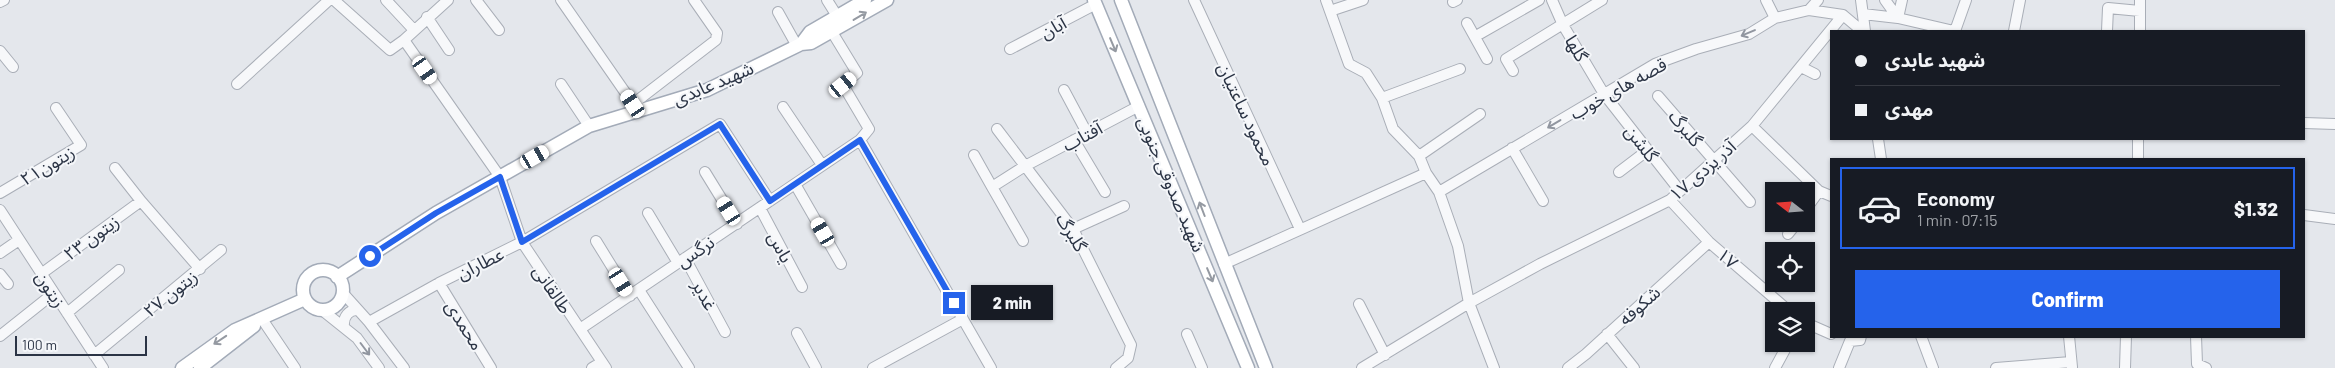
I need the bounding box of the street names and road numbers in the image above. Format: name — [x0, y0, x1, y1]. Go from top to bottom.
street label: آبان — [1036, 11, 1071, 44]
street label: گلها — [1561, 31, 1594, 66]
street label: قصه های خوب — [1566, 52, 1671, 125]
street label: شهید عابدی — [669, 56, 757, 111]
street label: محمود ساعتیان — [1213, 59, 1281, 170]
street label: گلبرگ — [1664, 105, 1708, 152]
street label: شهید صدوقی جنوبی — [1133, 113, 1211, 256]
street label: آفتاب — [1058, 116, 1106, 156]
street label: گلشن — [1620, 120, 1664, 167]
street label: آذر یزدی ۱۷ — [1664, 134, 1741, 206]
street label: زیتون۲۱ — [16, 140, 79, 191]
street label: گلبرگ — [1051, 209, 1093, 256]
street label: زیتون ۲۳ — [59, 210, 124, 265]
street label: یاس — [763, 228, 798, 267]
street label: نرگس — [672, 230, 719, 273]
street label: عطاران — [453, 242, 508, 285]
street label: ۱۷ — [1713, 243, 1743, 273]
street label: طالقانی — [528, 260, 577, 318]
street label: زیتون ۲۷ — [139, 265, 202, 322]
street label: زیتون — [30, 267, 71, 312]
street label: غدیر — [687, 275, 722, 314]
street label: شکوفه — [1614, 281, 1665, 330]
street label: محمدی — [440, 296, 489, 355]

